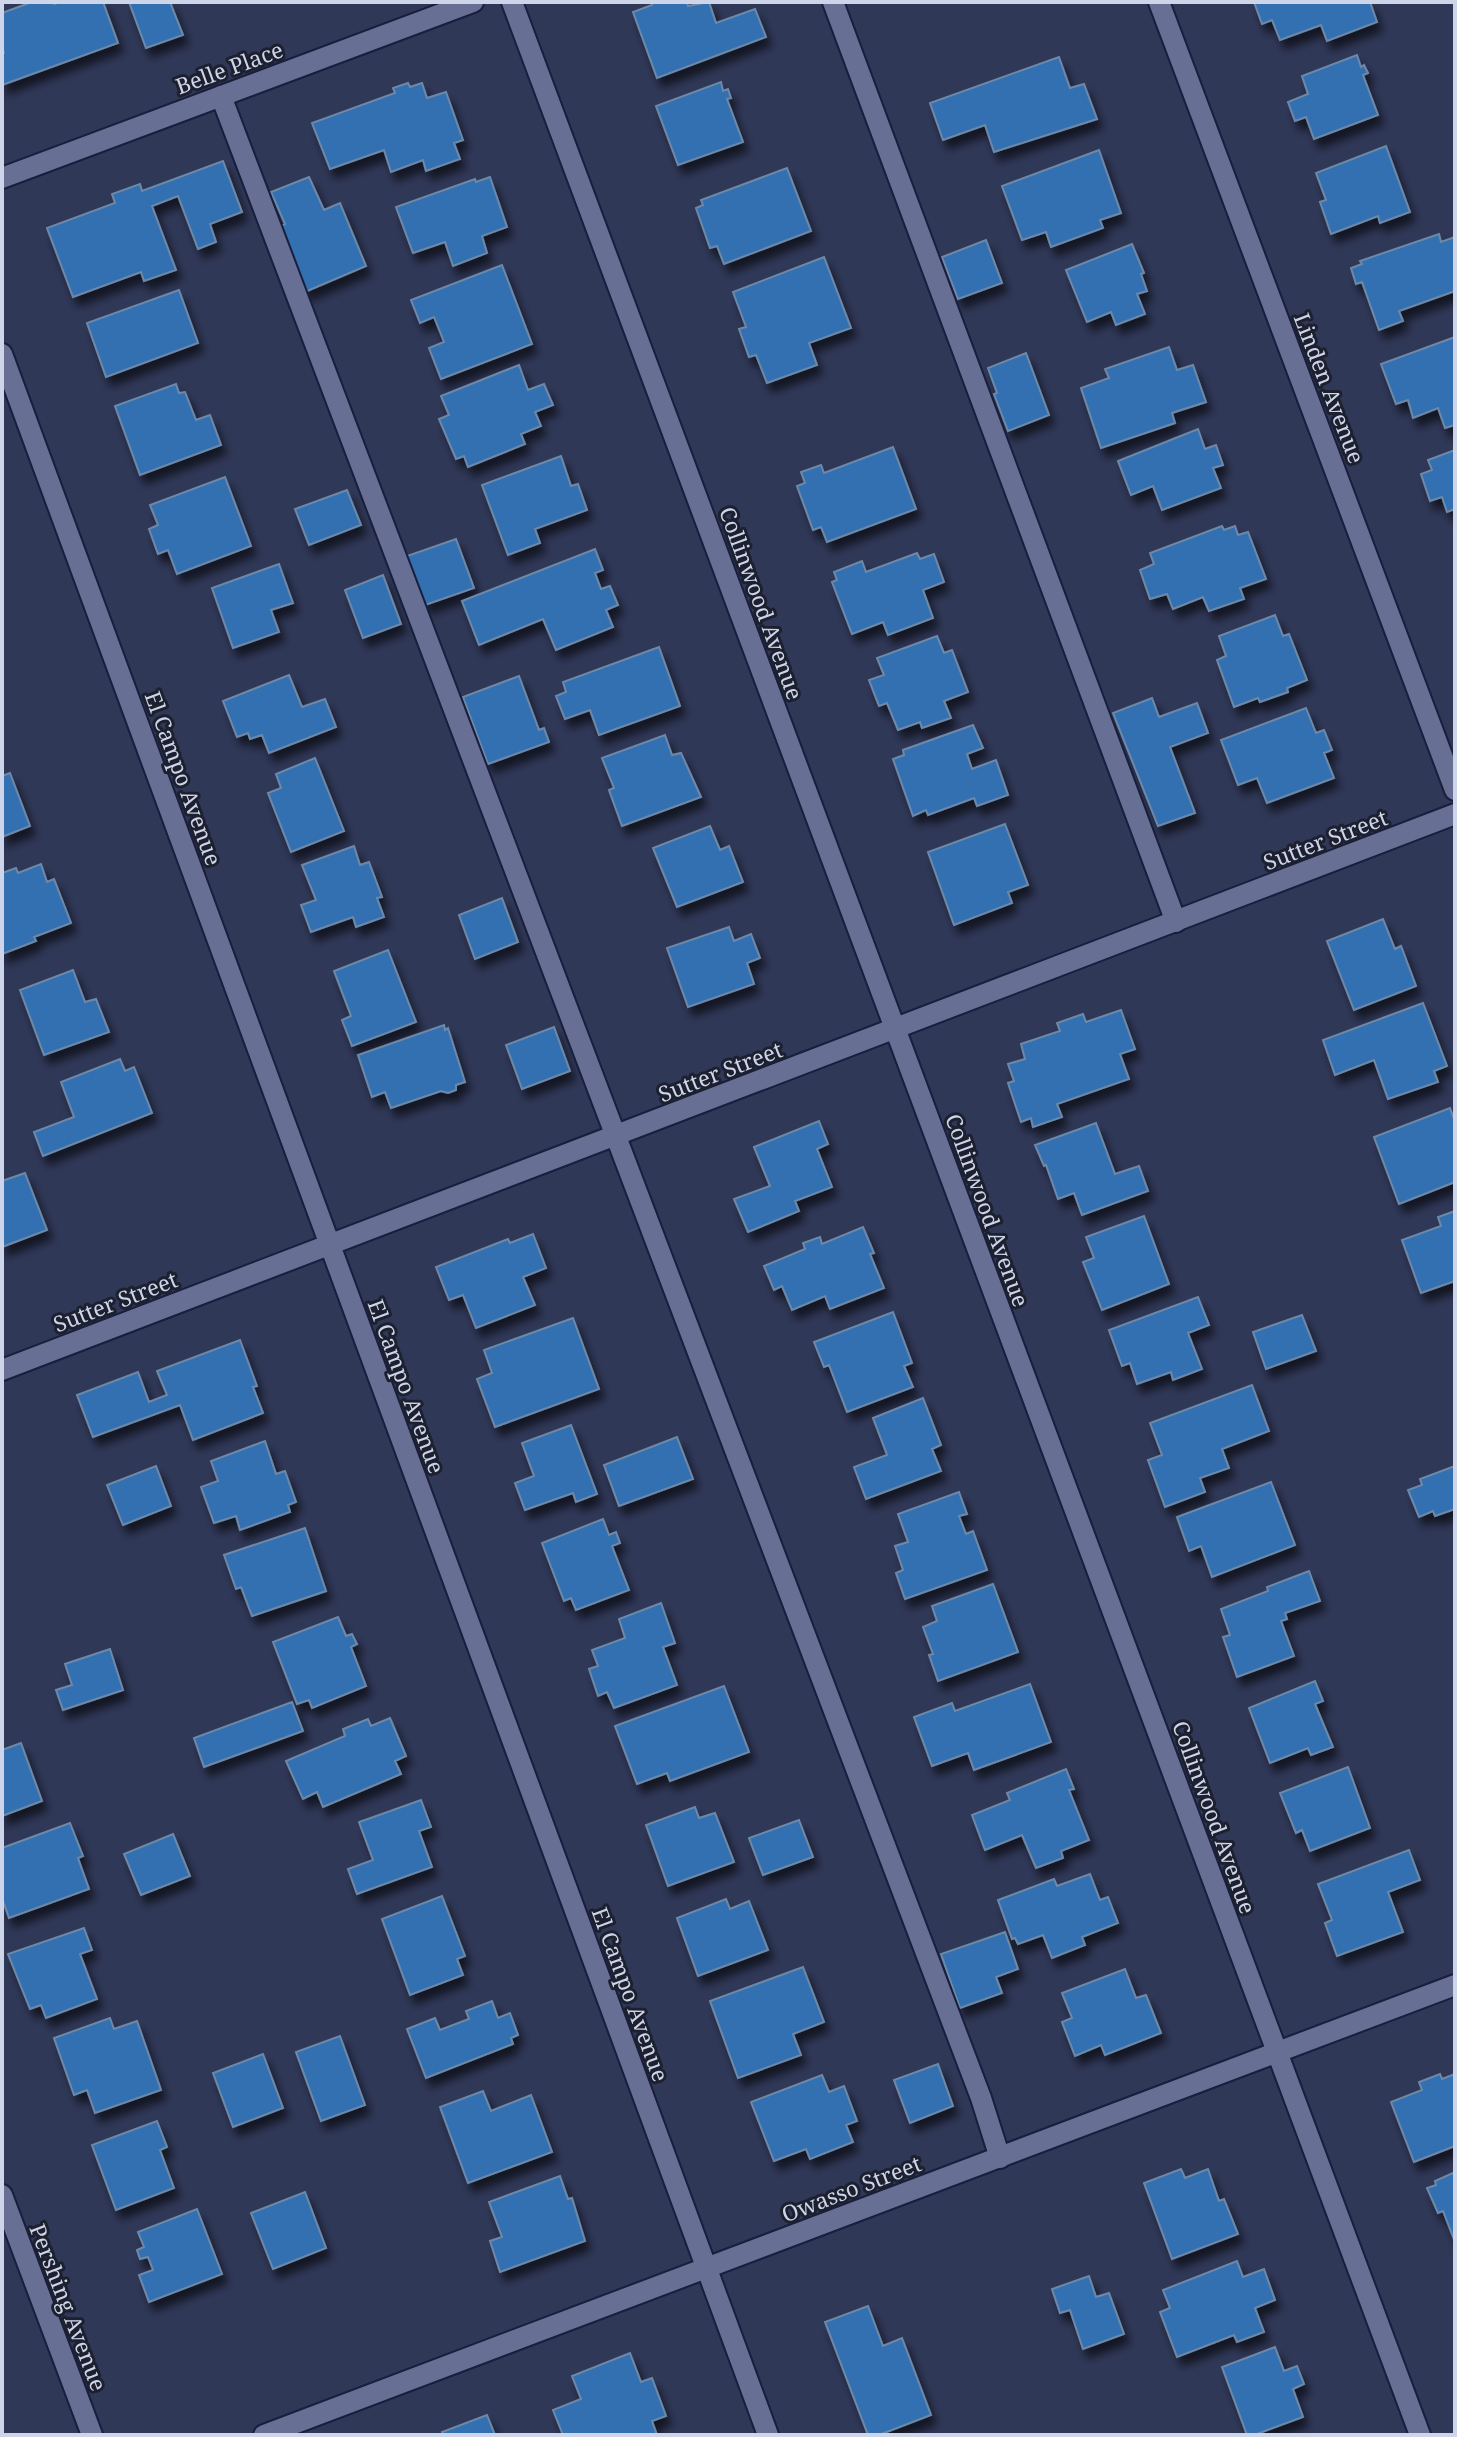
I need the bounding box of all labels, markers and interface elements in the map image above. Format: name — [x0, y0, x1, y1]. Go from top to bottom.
street label: Belle Place — [171, 34, 287, 100]
street label: Linden Avenue — [1288, 309, 1372, 467]
street label: Collinwood Avenue — [713, 502, 811, 704]
street label: El Campo Avenue — [139, 687, 229, 869]
street label: Sutter Street — [1259, 801, 1392, 876]
street label: Sutter Street — [654, 1033, 787, 1108]
street label: Collinwood Avenue — [939, 1109, 1037, 1311]
street label: Sutter Street — [49, 1263, 182, 1338]
street label: El Campo Avenue — [362, 1295, 452, 1477]
street label: Collinwood Avenue — [1166, 1716, 1264, 1918]
street label: El Campo Avenue — [586, 1903, 676, 2085]
street label: Owasso Street — [777, 2148, 925, 2228]
street label: Pershing Avenue — [23, 2219, 115, 2395]

